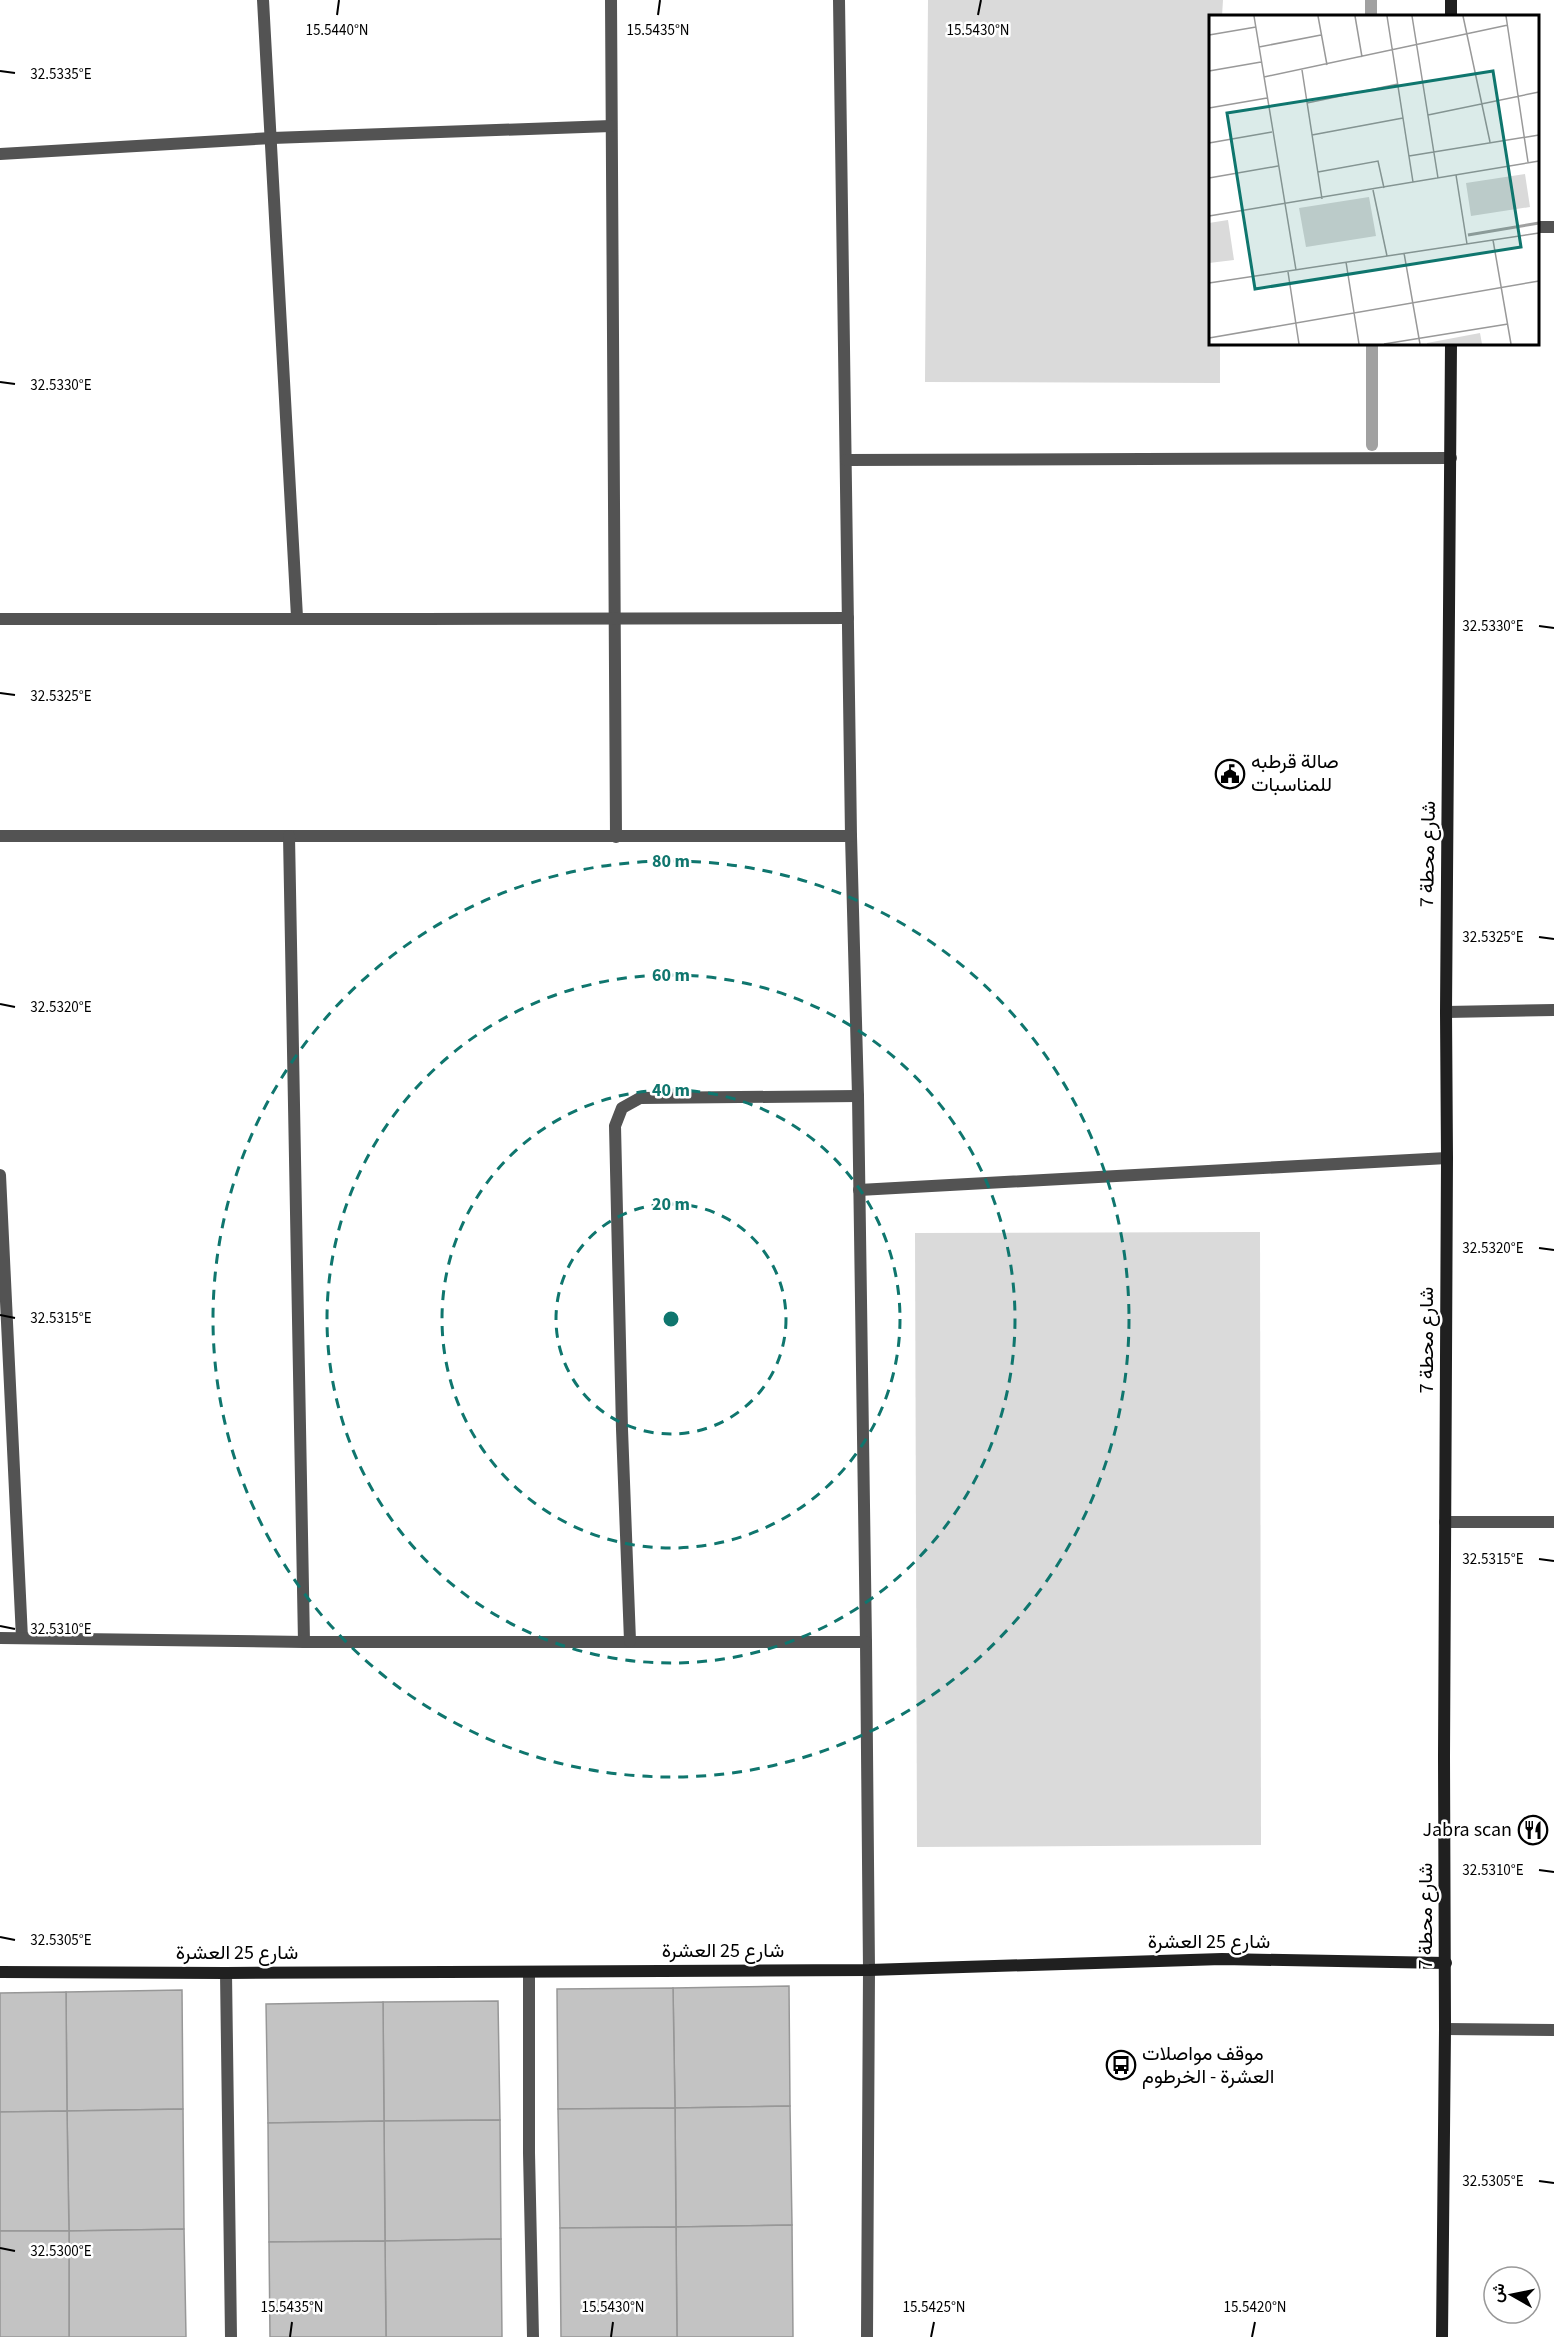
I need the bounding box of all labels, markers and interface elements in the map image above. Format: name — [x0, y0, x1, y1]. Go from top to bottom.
inset map — [1209, 15, 1539, 345]
text: 15.5440°N — [305, 20, 369, 41]
text: 15.5435°N — [626, 20, 690, 41]
text: 15.5430°N — [946, 20, 1010, 41]
text: 32.5335°E — [30, 64, 92, 85]
text: 32.5330°E — [30, 375, 92, 396]
text: 32.5330°E — [1462, 616, 1524, 637]
text: 32.5325°E — [30, 686, 92, 707]
place label: صالة قرطبه للمناسبات — [1251, 748, 1339, 799]
public building icon: صالة قرطبه للمناسبات — [1214, 758, 1246, 790]
street label: شارع محطة 7 — [1413, 801, 1443, 907]
text: 80 m — [652, 849, 690, 874]
text: 32.5325°E — [1462, 927, 1524, 948]
text: 60 m — [652, 963, 690, 988]
text: 32.5320°E — [30, 997, 92, 1018]
text: 40 m — [652, 1078, 690, 1103]
text: 20 m — [652, 1192, 690, 1217]
text: 32.5320°E — [1462, 1238, 1524, 1259]
street label: شارع محطة 7 — [1413, 1287, 1441, 1393]
text: 32.5315°E — [30, 1308, 92, 1329]
centre of rings — [661, 1309, 681, 1329]
text: 32.5315°E — [1462, 1549, 1524, 1570]
text: 32.5310°E — [30, 1619, 92, 1640]
restaurant icon: Jabra scan — [1517, 1814, 1549, 1846]
place label: Jabra scan — [1422, 1816, 1512, 1844]
text: 32.5310°E — [1462, 1860, 1524, 1881]
street label: شارع محطة 7 — [1412, 1863, 1440, 1969]
street label: شارع 25 العشرة — [1148, 1928, 1270, 1956]
text: 32.5305°E — [30, 1930, 92, 1951]
street label: شارع 25 العشرة — [662, 1937, 784, 1965]
street label: شارع 25 العشرة — [176, 1939, 298, 1967]
place label: موقف مواصلات العشرة - الخرطوم — [1142, 2040, 1274, 2091]
bus stop icon: موقف مواصلات العشرة - الخرطوم — [1105, 2049, 1137, 2081]
text: 32.5305°E — [1462, 2171, 1524, 2192]
text: 32.5300°E — [30, 2241, 92, 2262]
north arrow — [1482, 2265, 1542, 2325]
text: ش — [1486, 2282, 1511, 2304]
text: 15.5435°N — [260, 2297, 324, 2318]
text: 15.5430°N — [581, 2297, 645, 2318]
text: 15.5425°N — [902, 2297, 966, 2318]
text: 15.5420°N — [1223, 2297, 1287, 2318]

